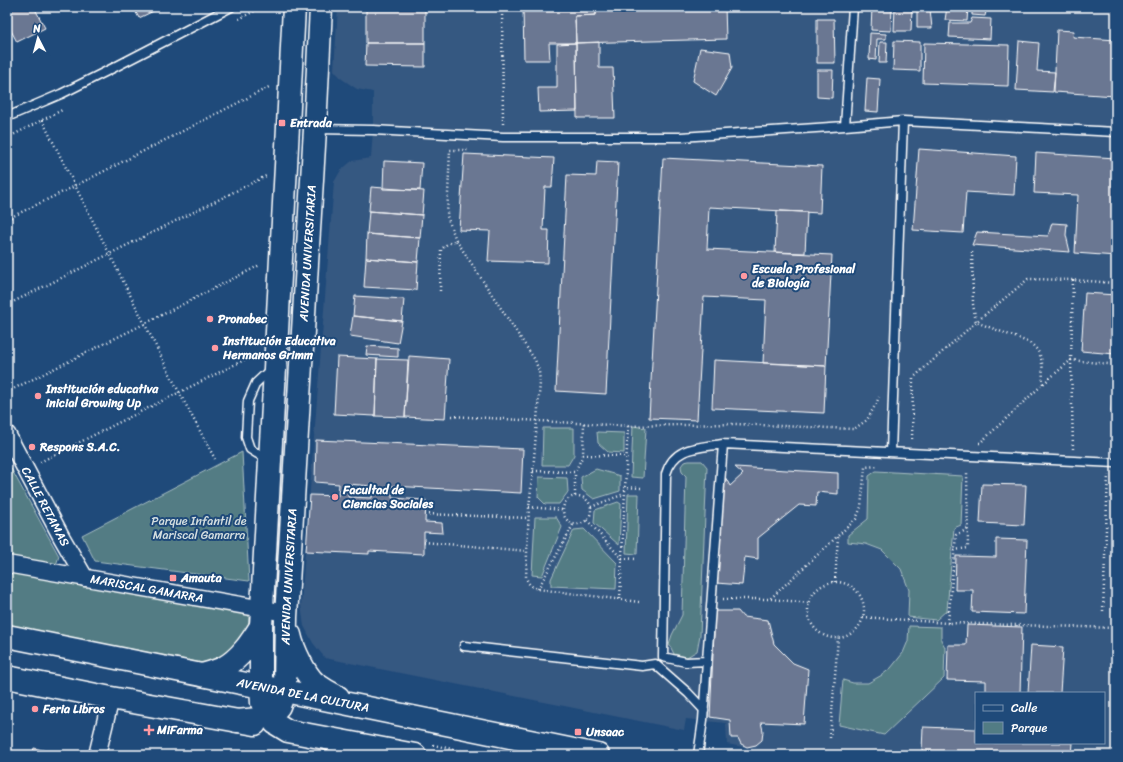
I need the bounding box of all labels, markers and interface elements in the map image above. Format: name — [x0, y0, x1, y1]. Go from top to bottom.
north arrow — [18, 18, 58, 58]
text: N — [31, 19, 42, 39]
place label: Entrada — [290, 112, 333, 134]
marker: Entrada — [277, 118, 287, 128]
street label: AVENIDA UNIVERSITARIA — [293, 184, 323, 323]
place label: Escuela Profesional de Biología — [752, 258, 856, 294]
marker: Escuela Profesional de Biología — [739, 271, 749, 281]
place label: Pronabec — [218, 308, 268, 330]
marker: Pronabec — [205, 314, 215, 324]
place label: Institución Educativa Hermanos Grimm — [222, 330, 336, 366]
marker: Institución Educativa Hermanos Grimm — [210, 343, 220, 353]
place label: Institución educativa inicial Growing Up — [45, 378, 159, 414]
marker: Institución educativa inicial Growing Up — [33, 391, 43, 401]
place label: Respons S.A.C. — [39, 436, 120, 458]
marker: Respons S.A.C. — [27, 442, 37, 452]
street label: CALLE RETAMAS — [15, 462, 76, 551]
place label: Facultad de Ciencias Sociales — [342, 479, 434, 515]
marker: Facultad de Ciencias Sociales — [330, 492, 340, 502]
street label: AVENIDA UNIVERSITARIA — [275, 508, 303, 646]
park label: Parque Infantil de Mariscal Gamarra — [151, 510, 247, 546]
place label: Amauta — [180, 567, 223, 589]
street label: MARISCAL GAMARRA — [89, 568, 205, 609]
marker: Amauta — [168, 573, 178, 583]
street label: AVENIDA DE LA CULTURA — [234, 671, 371, 719]
legend — [975, 692, 1105, 744]
text: Calle — [1011, 697, 1038, 719]
place label: Feria Libros — [42, 698, 105, 720]
marker: Feria Libros — [30, 704, 40, 714]
text: Parque — [1011, 717, 1048, 739]
place label: MiFarma — [156, 719, 204, 741]
place label: Unsaac — [586, 721, 625, 743]
marker: MiFarma — [144, 725, 154, 735]
marker: Unsaac — [573, 727, 583, 737]

